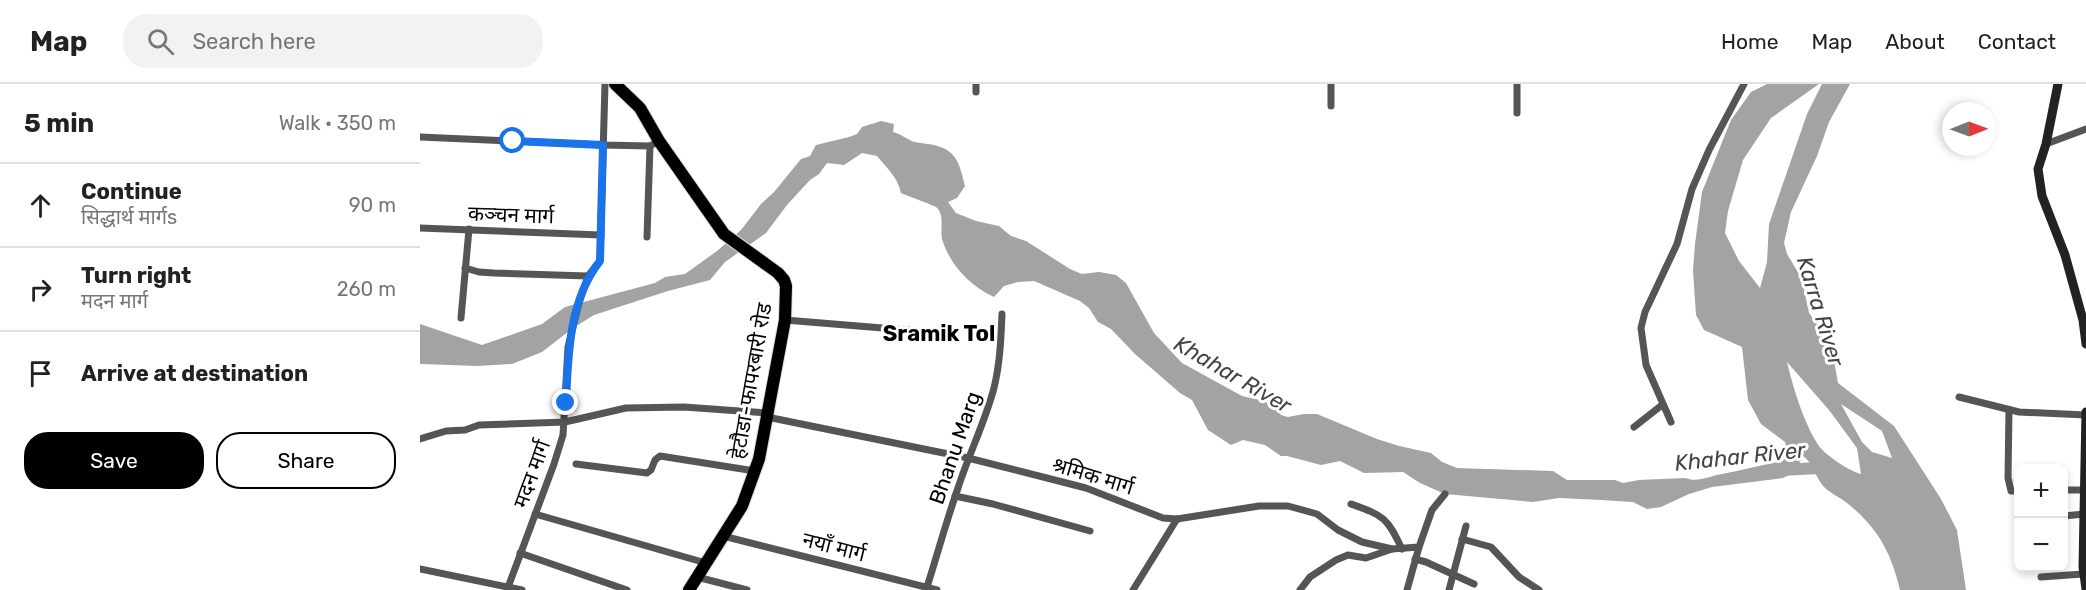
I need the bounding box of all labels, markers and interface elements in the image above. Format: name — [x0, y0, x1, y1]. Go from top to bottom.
search box — [123, 14, 543, 68]
text: Map — [30, 25, 87, 58]
icon: search — [144, 25, 177, 58]
text: Search here — [192, 28, 316, 55]
text: Home — [1721, 29, 1778, 54]
text: Map — [1811, 29, 1852, 54]
text: About — [1885, 29, 1945, 54]
text: Contact — [1978, 29, 2056, 54]
north arrow — [1942, 102, 1996, 156]
text: 5 min — [24, 108, 94, 139]
text: Walk · 350 m — [279, 111, 396, 135]
route start — [499, 127, 525, 153]
text: Continue — [81, 178, 182, 205]
icon: ahead — [24, 189, 57, 222]
text: 90 m — [349, 193, 396, 217]
street label: कञ्चन मार्ग — [467, 201, 556, 229]
text: सिद्धार्थ मार्गs — [81, 205, 177, 229]
water label: Karra River — [1791, 253, 1850, 371]
text: Turn right — [81, 262, 191, 289]
icon: right — [24, 273, 57, 306]
text: 260 m — [337, 277, 396, 301]
text: मदन मार्ग — [81, 289, 148, 313]
street label: हेटौडा-फापरबारी रोड — [724, 300, 777, 461]
district label: Sramik Tol — [883, 320, 995, 347]
water label: Khahar River — [1169, 330, 1298, 420]
icon: arrive — [24, 357, 57, 390]
text: Arrive at destination — [81, 360, 308, 387]
street label: Bhanu Marg — [924, 388, 985, 507]
route end — [552, 389, 578, 415]
button: Save — [24, 432, 204, 489]
button: Share — [216, 432, 396, 489]
street label: मदन मार्ग — [508, 435, 556, 511]
water label: Khahar River — [1673, 436, 1808, 477]
street label: श्रमिक मार्ग — [1049, 451, 1138, 500]
map controls — [2014, 464, 2068, 572]
button: + — [2014, 464, 2068, 518]
button: − — [2014, 518, 2068, 572]
street label: नयाँ मार्ग — [800, 527, 869, 567]

